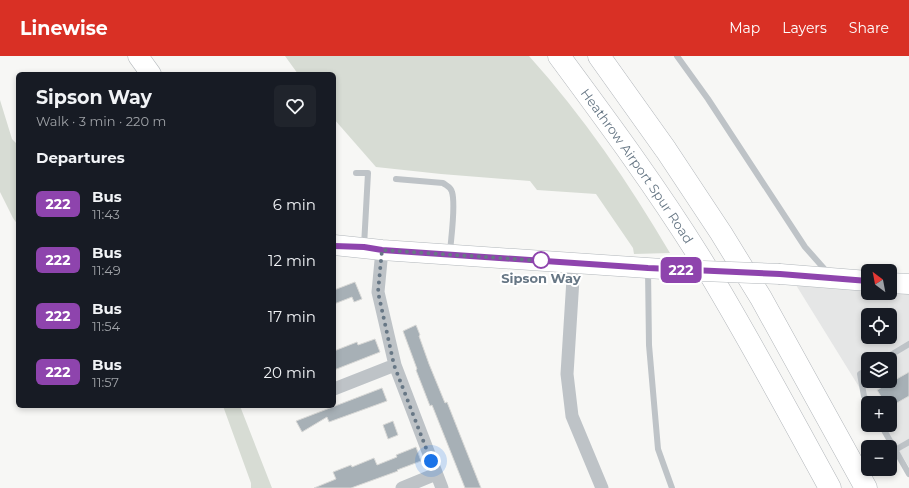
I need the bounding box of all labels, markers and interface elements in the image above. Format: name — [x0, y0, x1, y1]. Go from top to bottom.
text: Linewise — [20, 17, 108, 40]
text: Map — [729, 19, 760, 37]
text: Layers — [782, 19, 827, 37]
text: Share — [849, 19, 889, 37]
button: heart — [274, 85, 316, 127]
street label: Heathrow Airport Spur Road — [578, 85, 697, 246]
text: Sipson Way — [36, 86, 152, 109]
text: Walk · 3 min · 220 m — [36, 113, 166, 129]
text: Departures — [36, 148, 125, 167]
text: Bus — [92, 187, 122, 206]
text: 222 — [46, 195, 70, 213]
text: 6 min — [273, 195, 316, 214]
text: 11:43 — [92, 206, 120, 222]
text: Bus — [92, 243, 122, 262]
text: 222 — [46, 251, 70, 269]
text: 12 min — [268, 251, 316, 270]
marker: Sipson Way — [532, 251, 550, 269]
line badge: 222 — [658, 257, 704, 283]
text: 222 — [669, 261, 693, 279]
text: 11:49 — [92, 262, 121, 278]
north arrow — [861, 264, 897, 300]
map controls — [861, 264, 897, 476]
place label: Sipson Way — [501, 270, 581, 286]
text: Bus — [92, 299, 122, 318]
text: 222 — [46, 307, 70, 325]
text: 17 min — [268, 307, 316, 326]
button: locate — [861, 308, 897, 344]
text: 11:54 — [92, 318, 120, 334]
button: layers — [861, 352, 897, 388]
text: Bus — [92, 355, 122, 374]
text: 222 — [46, 363, 70, 381]
text: 20 min — [264, 363, 316, 382]
text: 11:57 — [92, 374, 119, 390]
button: + — [861, 396, 897, 432]
button: − — [861, 440, 897, 476]
your location — [421, 451, 441, 471]

